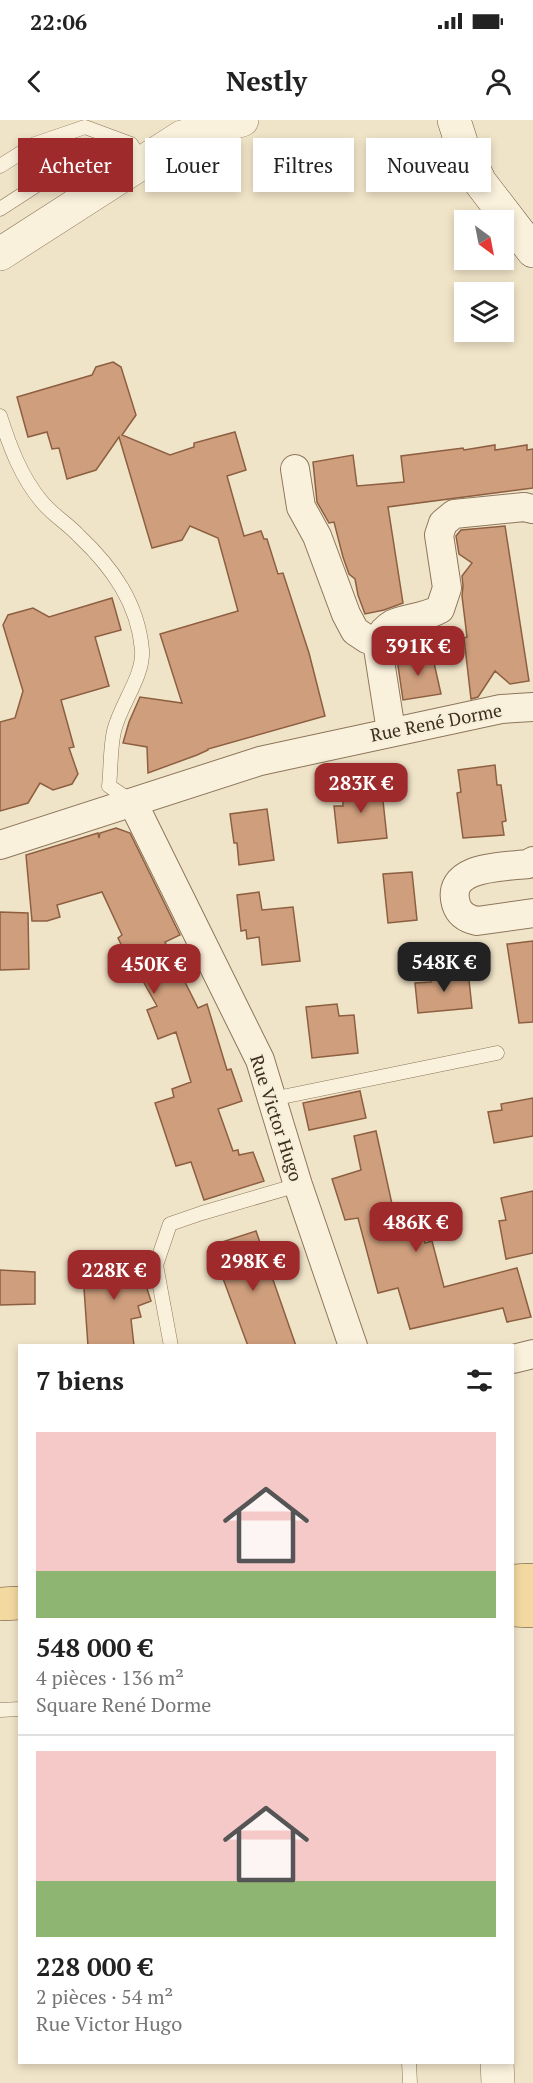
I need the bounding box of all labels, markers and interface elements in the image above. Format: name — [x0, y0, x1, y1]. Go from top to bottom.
text: 22:06 — [30, 7, 87, 36]
text: Nestly — [226, 63, 307, 99]
icon: back — [18, 65, 51, 98]
icon: person — [482, 65, 515, 98]
chip: Acheter — [18, 138, 133, 192]
chip: Louer — [145, 138, 241, 192]
chip: Filtres — [253, 138, 354, 192]
chip: Nouveau — [366, 138, 491, 192]
north arrow — [454, 210, 514, 270]
map controls — [454, 210, 514, 342]
button: layers — [454, 282, 514, 342]
pin: 391K € — [369, 626, 467, 677]
text: 391K € — [386, 632, 450, 659]
street label: Rue René Dorme — [368, 697, 504, 747]
pin: 283K € — [312, 763, 410, 814]
text: 283K € — [329, 769, 393, 796]
pin: 548K € — [395, 942, 493, 993]
pin: 450K € — [105, 944, 203, 995]
text: 548K € — [412, 948, 476, 975]
text: 450K € — [122, 950, 186, 977]
street label: Rue Victor Hugo — [245, 1052, 309, 1184]
pin: 486K € — [367, 1202, 465, 1253]
text: 486K € — [384, 1208, 448, 1235]
pin: 298K € — [204, 1241, 302, 1292]
text: 298K € — [221, 1247, 285, 1274]
pin: 228K € — [65, 1250, 163, 1301]
text: 228K € — [82, 1256, 146, 1283]
text: 7 biens — [36, 1363, 124, 1397]
icon: filters — [463, 1364, 496, 1397]
icon: home — [212, 1471, 320, 1579]
text: 548 000 € — [36, 1630, 153, 1664]
text: 4 pièces · 136 m² — [36, 1664, 184, 1691]
text: Square René Dorme — [36, 1691, 211, 1718]
icon: home — [212, 1790, 320, 1898]
text: 228 000 € — [36, 1949, 153, 1983]
text: 2 pièces · 54 m² — [36, 1983, 173, 2010]
text: Rue Victor Hugo — [36, 2010, 182, 2037]

